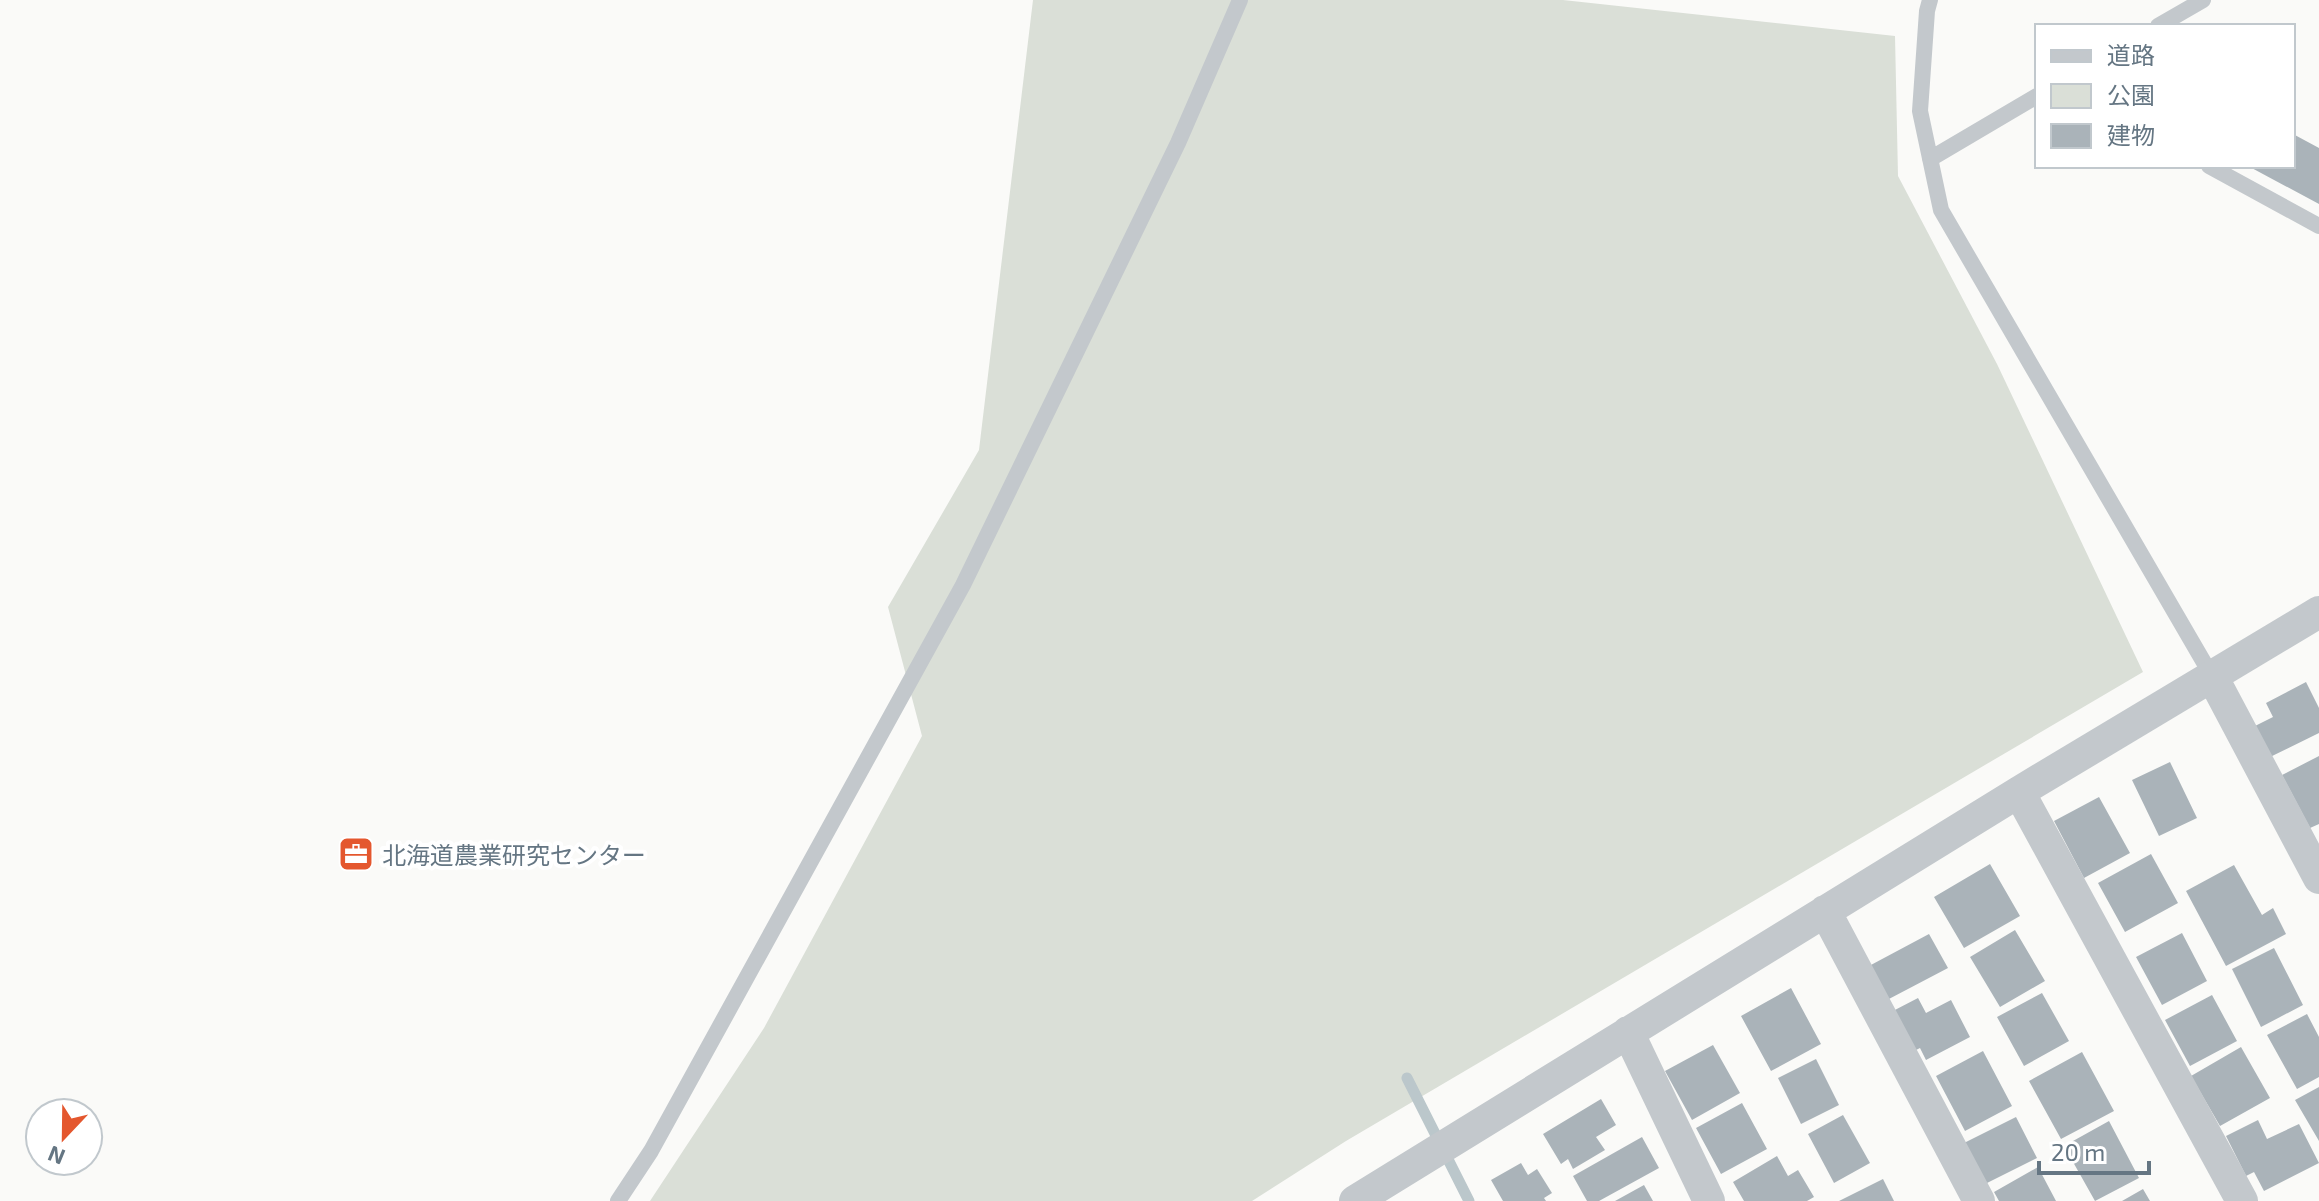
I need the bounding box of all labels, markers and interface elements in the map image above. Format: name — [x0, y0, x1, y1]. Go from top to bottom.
legend — [2035, 24, 2295, 168]
text: 道路 — [2107, 40, 2155, 69]
text: 公園 — [2107, 80, 2155, 109]
text: 建物 — [2107, 120, 2155, 149]
office icon: 北海道農業研究センター — [337, 835, 375, 873]
place label: 北海道農業研究センター — [382, 840, 646, 869]
north arrow — [24, 1097, 104, 1177]
scale bar — [2039, 1125, 2149, 1175]
text: 20 m — [2051, 1137, 2105, 1166]
text: N — [44, 1141, 68, 1172]

